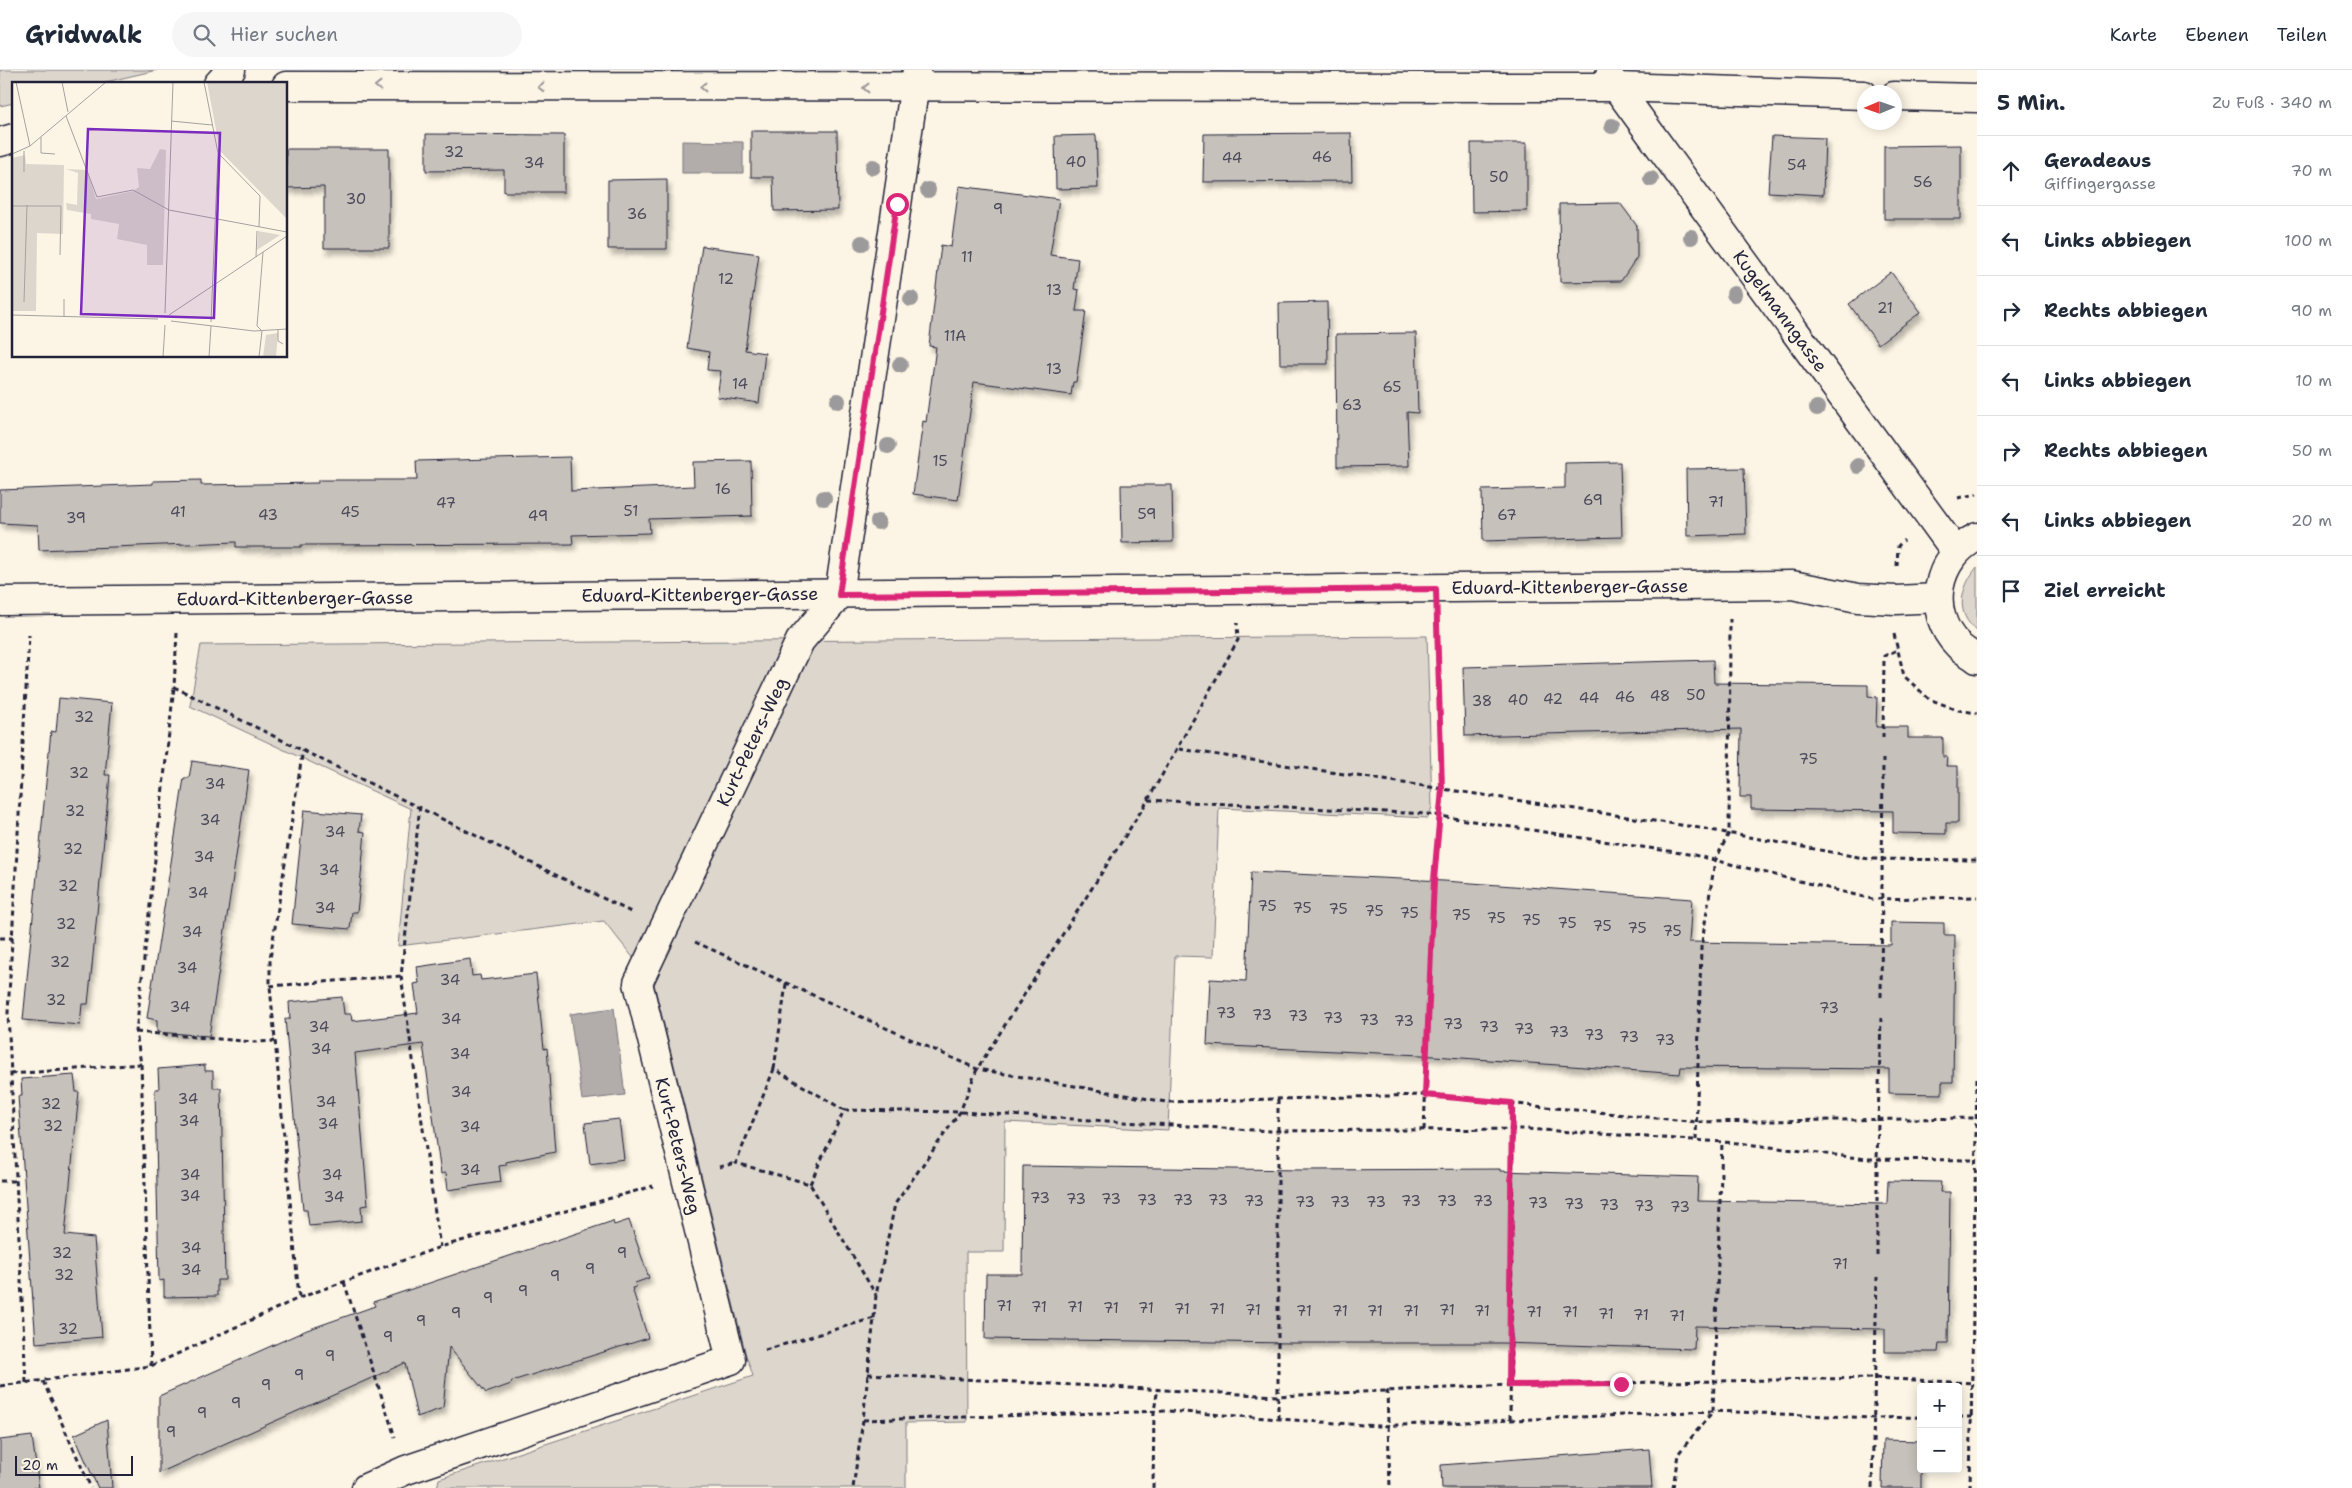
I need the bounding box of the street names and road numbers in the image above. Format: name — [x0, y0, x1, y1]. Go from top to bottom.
street label: Kugelmanngasse — [1727, 245, 1833, 377]
street label: Eduard-Kittenberger-Gasse — [1451, 574, 1689, 600]
street label: Eduard-Kittenberger-Gasse — [581, 582, 819, 608]
street label: Eduard-Kittenberger-Gasse — [176, 585, 414, 611]
street label: Kurt-Peters-Weg — [711, 673, 793, 811]
street label: Kurt-Peters-Weg — [649, 1075, 707, 1217]

